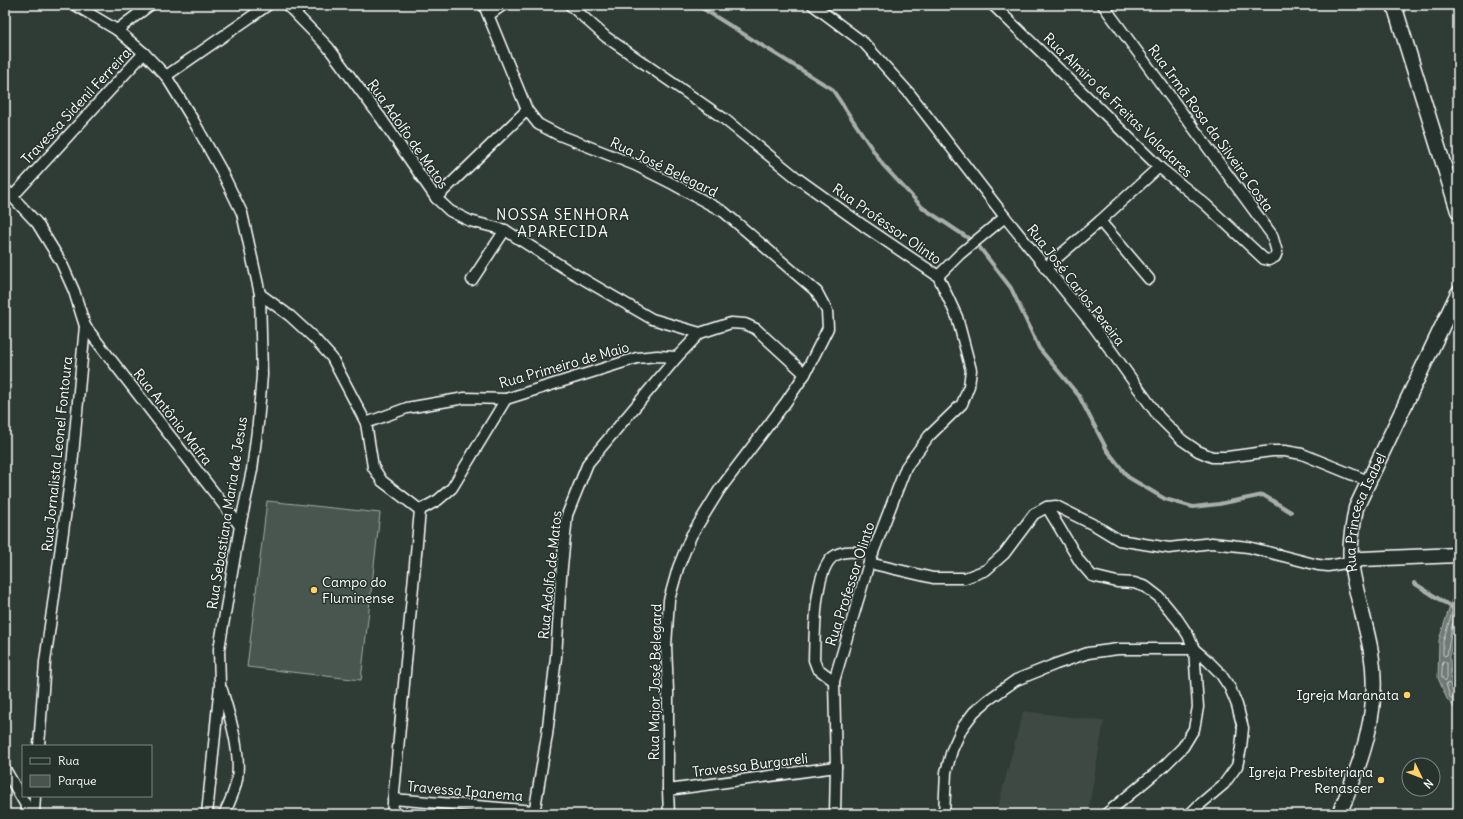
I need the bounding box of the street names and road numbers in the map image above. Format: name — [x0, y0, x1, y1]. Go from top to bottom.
street label: Rua Almiro de Freitas Valadares — [1040, 29, 1196, 181]
street label: Rua Irmã Rosa da Silveira Costa — [1144, 41, 1278, 215]
street label: Travessa Sidenil Ferreira — [17, 44, 135, 168]
street label: Rua Adolfo de Matos — [364, 76, 452, 192]
street label: Rua José Belegard — [607, 133, 721, 201]
street label: Rua Professor Olinto — [829, 180, 945, 268]
street label: Rua José Carlos Pereira — [1023, 221, 1129, 349]
street label: Rua Primeiro de Maio — [497, 338, 631, 392]
street label: Rua Jornalista Leonel Fontoura — [38, 356, 76, 552]
street label: Rua Antônio Mafra — [130, 365, 216, 469]
street label: Rua Sebastiana Maria de Jesus — [203, 415, 251, 611]
street label: Rua Princesa Isabel — [1341, 450, 1390, 574]
street label: Rua Adolfo de Matos — [534, 510, 566, 640]
street label: Rua Professor Olinto — [821, 520, 879, 648]
street label: Rua Major José Belegard — [645, 603, 665, 761]
street label: Travessa Burgareli — [691, 749, 809, 781]
street label: Travessa Ipanema — [406, 777, 524, 805]

